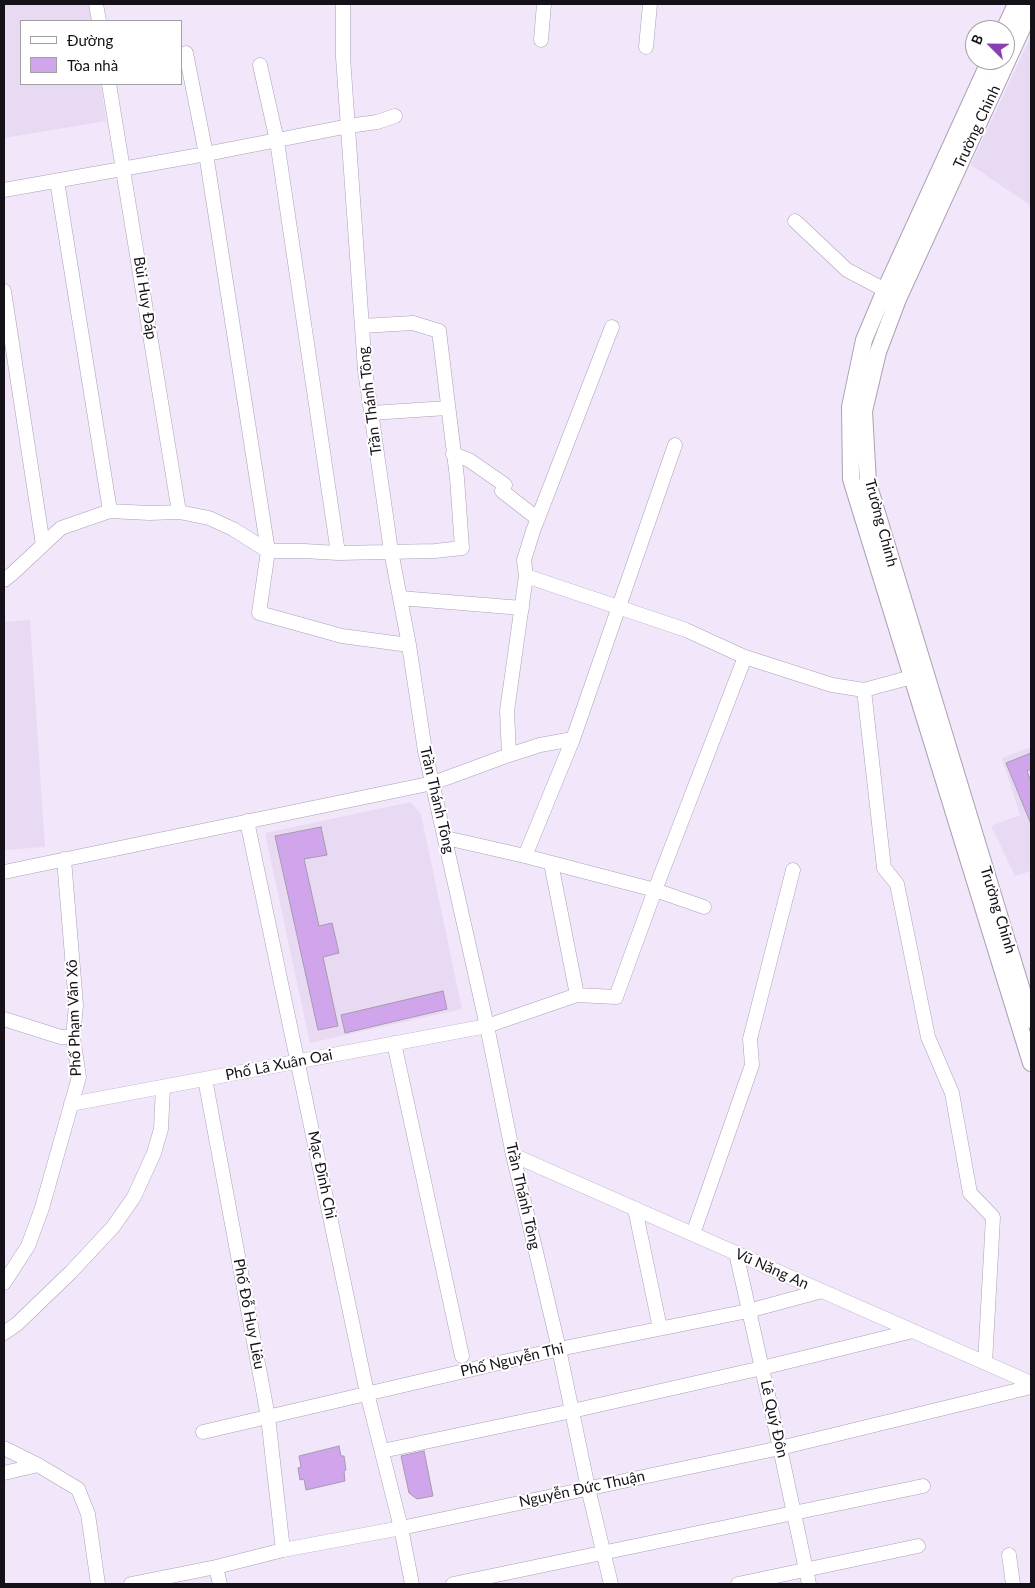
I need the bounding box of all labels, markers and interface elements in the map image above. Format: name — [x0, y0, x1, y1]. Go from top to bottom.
legend — [20, 20, 182, 85]
north arrow — [965, 20, 1015, 70]
text: Đường — [67, 31, 113, 49]
text: B — [967, 32, 986, 47]
text: Tòa nhà — [67, 56, 118, 74]
street label: Trường Chinh — [950, 82, 1004, 172]
street label: Bùi Huy Đáp — [130, 255, 160, 341]
street label: Trần Thánh Tông — [354, 346, 386, 456]
street label: Trường Chinh — [861, 477, 901, 569]
street label: Trần Thánh Tông — [416, 745, 458, 855]
street label: Trường Chinh — [976, 864, 1020, 956]
street label: Phố Phạm Văn Xô — [63, 959, 85, 1077]
street label: Phố Lã Xuân Oai — [224, 1046, 334, 1084]
street label: Mạc Đĩnh Chi — [304, 1129, 340, 1221]
street label: Trần Thánh Tông — [502, 1141, 544, 1251]
street label: Vũ Năng An — [732, 1245, 812, 1293]
street label: Phố Đỗ Huy Liêu — [229, 1257, 269, 1371]
street label: Phố Nguyễn Thi — [459, 1339, 565, 1381]
street label: Lê Quý Đôn — [756, 1378, 792, 1460]
street label: Nguyễn Đức Thuận — [517, 1467, 647, 1511]

